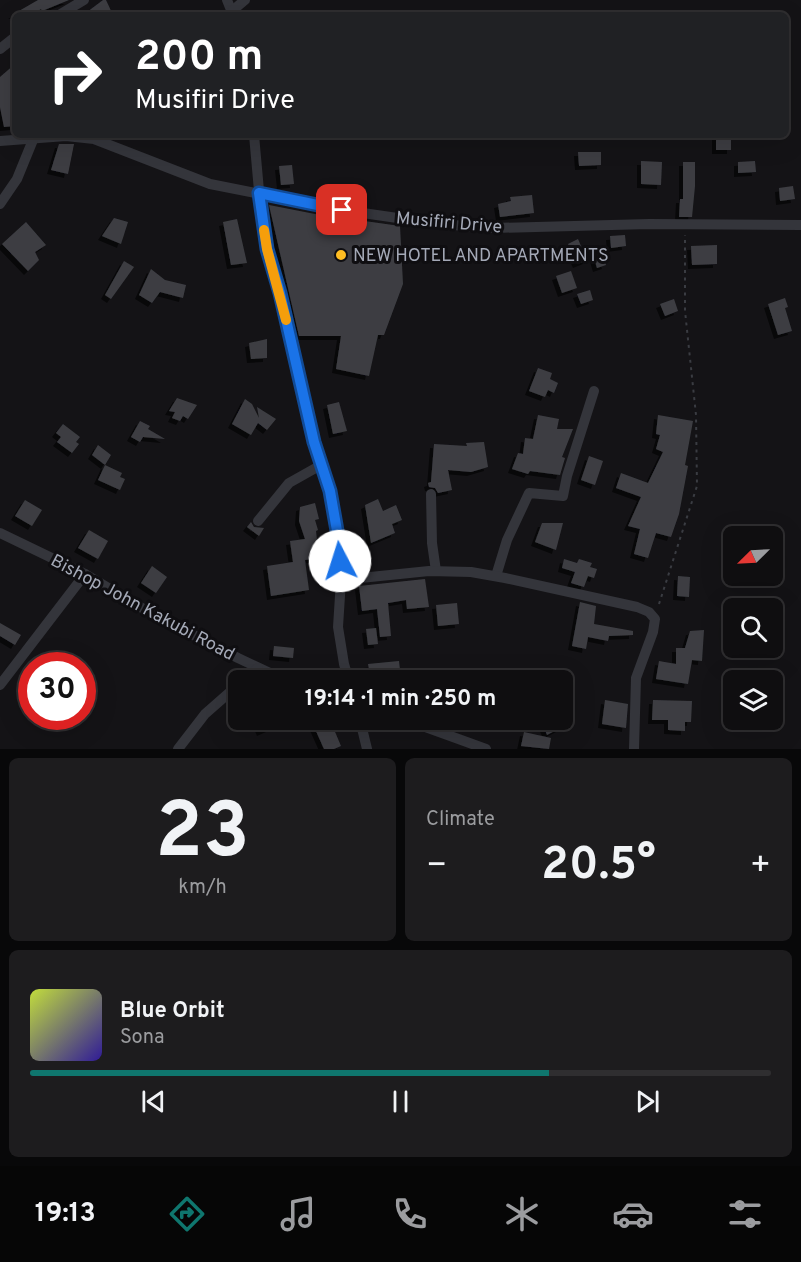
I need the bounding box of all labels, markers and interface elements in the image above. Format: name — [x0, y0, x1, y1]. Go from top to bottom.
text: 200 m — [135, 32, 263, 85]
icon: right — [36, 36, 114, 114]
text: Musifiri Drive — [135, 84, 295, 118]
pin — [316, 184, 367, 235]
icon: arrive — [325, 193, 358, 226]
street label: Musifiri Drive — [395, 207, 503, 240]
place label: NEW HOTEL AND APARTMENTS — [353, 245, 609, 268]
marker: NEW HOTEL AND APARTMENTS — [334, 248, 348, 262]
north arrow — [723, 526, 783, 586]
map controls — [723, 526, 783, 730]
position arrow — [308, 529, 372, 593]
street label: Bishop John Kakubi Road — [46, 550, 238, 667]
button: search — [723, 598, 783, 658]
speed limit sign: 30 — [18, 652, 96, 730]
button: layers — [723, 670, 783, 730]
text: 19:14 · 1 min · 250 m — [305, 686, 496, 713]
text: 23 — [155, 786, 250, 885]
text: Climate — [426, 807, 495, 833]
text: 20.5° — [541, 838, 656, 895]
text: − — [426, 846, 447, 888]
text: + — [750, 846, 771, 888]
text: km/h — [178, 875, 227, 901]
text: Blue Orbit — [120, 998, 225, 1025]
text: Sona — [120, 1025, 165, 1051]
icon: previous — [137, 1085, 170, 1118]
icon: pause — [384, 1085, 417, 1118]
icon: next — [631, 1085, 664, 1118]
icon: directions — [166, 1193, 208, 1235]
icon: music — [277, 1193, 319, 1235]
icon: phone — [389, 1193, 431, 1235]
icon: climate — [501, 1193, 543, 1235]
icon: car — [612, 1193, 654, 1235]
icon: filters — [724, 1193, 766, 1235]
text: 19:13 — [35, 1197, 96, 1231]

